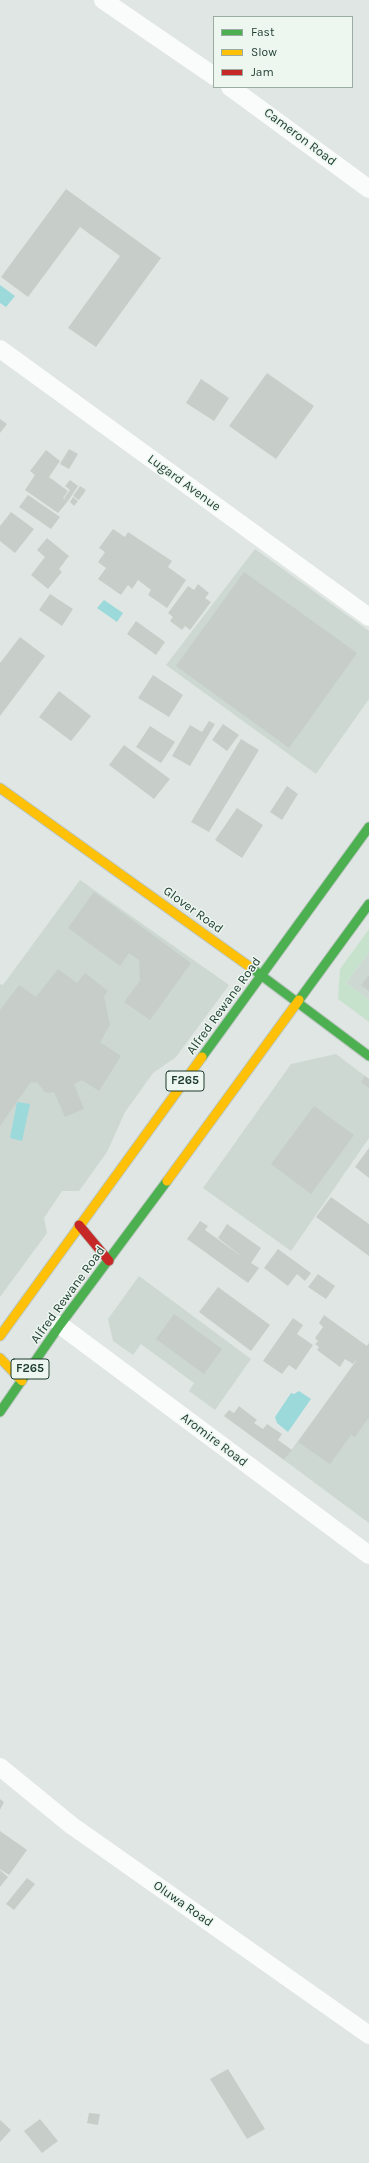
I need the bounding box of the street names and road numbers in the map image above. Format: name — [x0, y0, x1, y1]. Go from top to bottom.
street label: Cameron Road — [261, 105, 339, 169]
street label: Lugard Avenue — [144, 451, 224, 515]
street label: Glover Road — [160, 883, 226, 937]
street label: Alfred Rewane Road — [183, 954, 265, 1058]
road number: F265 — [166, 1071, 204, 1091]
street label: Alfred Rewane Road — [27, 1243, 109, 1347]
road number: F265 — [11, 1359, 49, 1379]
street label: Aromire Road — [177, 1410, 251, 1470]
street label: Oluwa Road — [150, 1878, 216, 1930]

